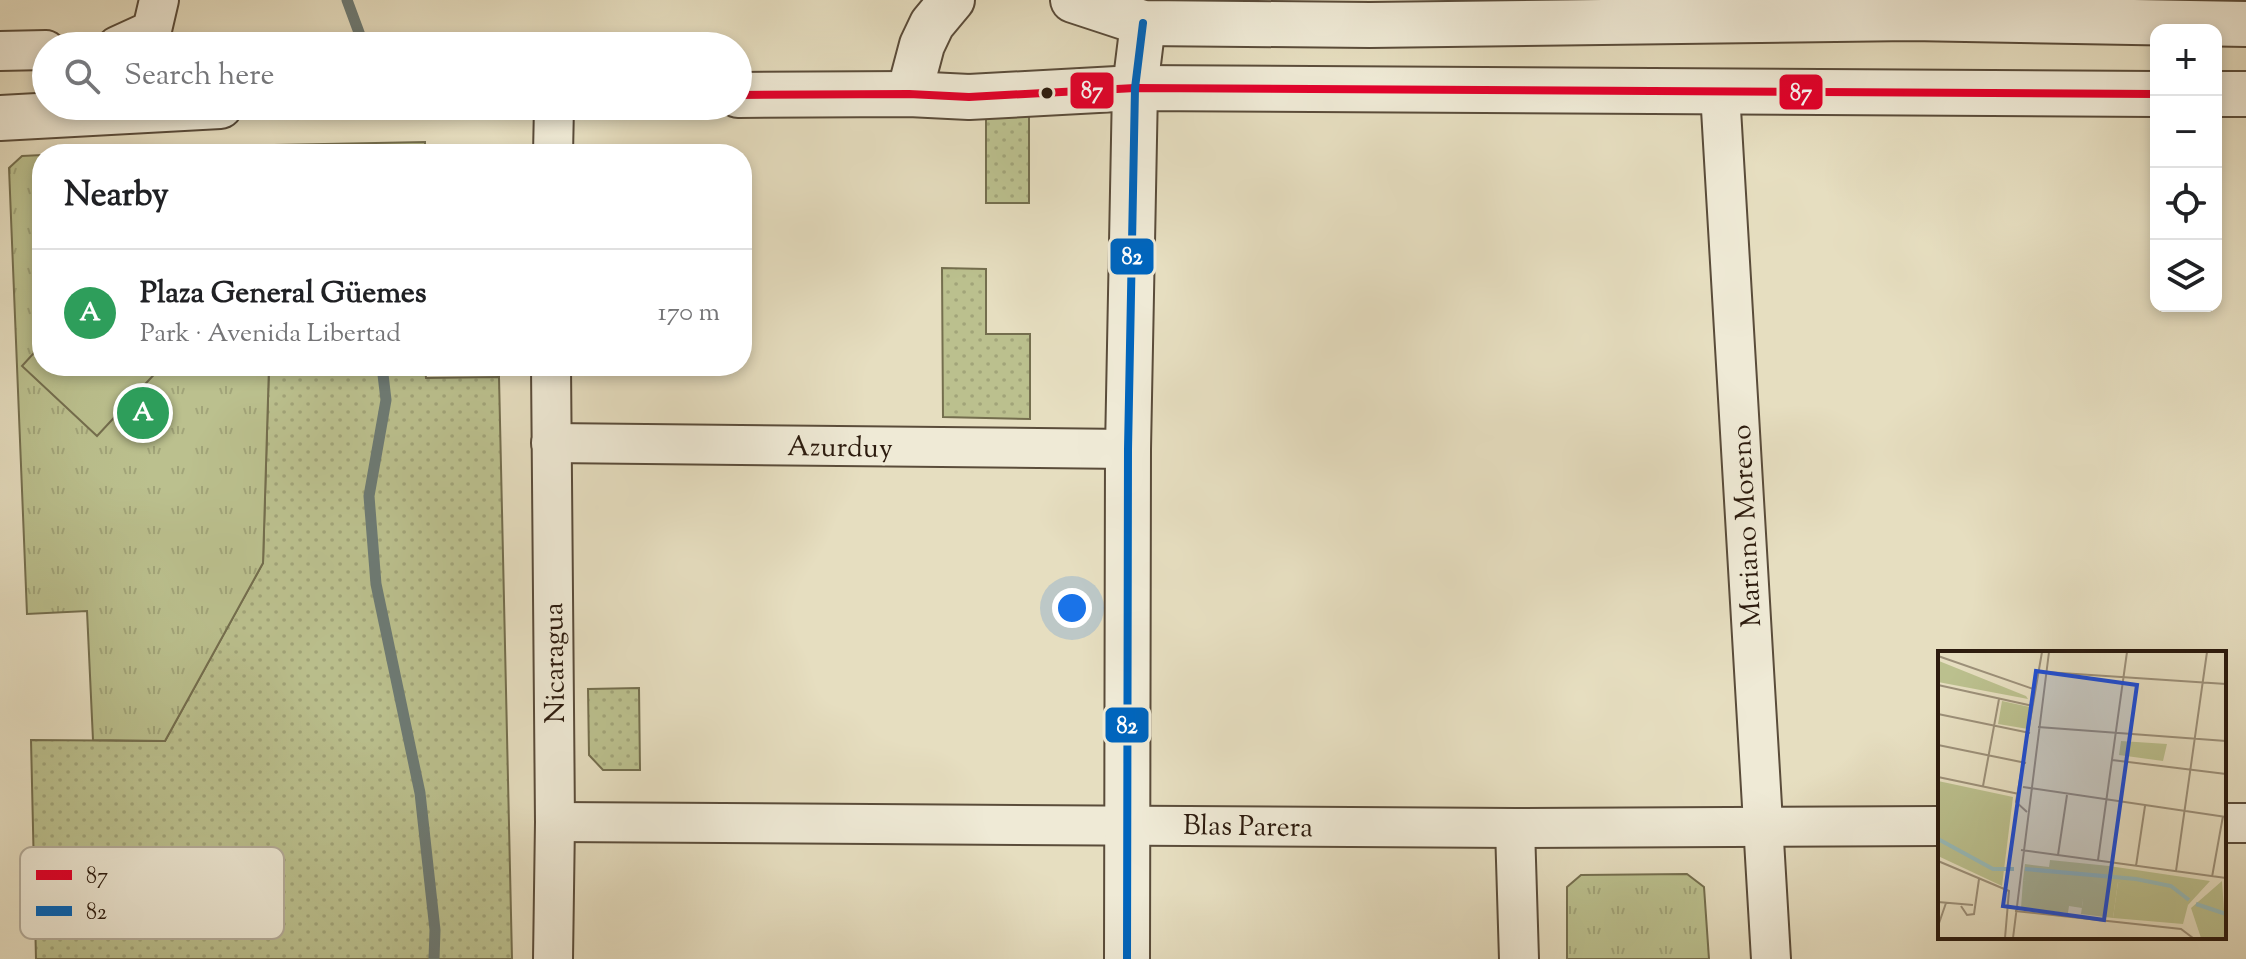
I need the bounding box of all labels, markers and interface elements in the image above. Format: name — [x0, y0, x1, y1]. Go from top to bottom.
map controls — [2150, 24, 2222, 312]
button: + — [2150, 24, 2222, 96]
search box — [32, 32, 752, 120]
icon: search — [60, 54, 104, 98]
text: Search here — [124, 55, 274, 98]
line badge: 87 — [1069, 71, 1115, 110]
line badge: 87 — [1778, 73, 1824, 111]
text: 87 — [1081, 77, 1104, 109]
text: 87 — [1790, 79, 1813, 111]
unlabelled marker — [1039, 85, 1055, 101]
button: − — [2150, 96, 2222, 168]
button: locate — [2150, 168, 2222, 240]
text: Nearby — [64, 172, 169, 221]
line badge: 82 — [1109, 237, 1155, 276]
button: layers — [2150, 240, 2222, 312]
text: 82 — [1121, 243, 1143, 275]
text: Plaza General Güemes — [140, 273, 427, 316]
text: A — [79, 295, 101, 332]
text: 170 m — [658, 295, 720, 332]
text: Park · Avenida Libertad — [140, 316, 401, 353]
pin: A — [117, 383, 169, 443]
street label: Mariano Moreno — [1723, 423, 1773, 628]
street label: Azurduy — [787, 428, 893, 470]
your location — [1052, 588, 1092, 628]
street label: Nicaragua — [535, 602, 577, 724]
inset map — [1938, 651, 2226, 939]
line badge: 82 — [1104, 706, 1150, 744]
text: 82 — [1116, 712, 1138, 744]
street label: Blas Parera — [1183, 807, 1313, 849]
legend — [20, 847, 284, 939]
text: 87 — [86, 862, 108, 894]
text: 82 — [86, 898, 107, 930]

